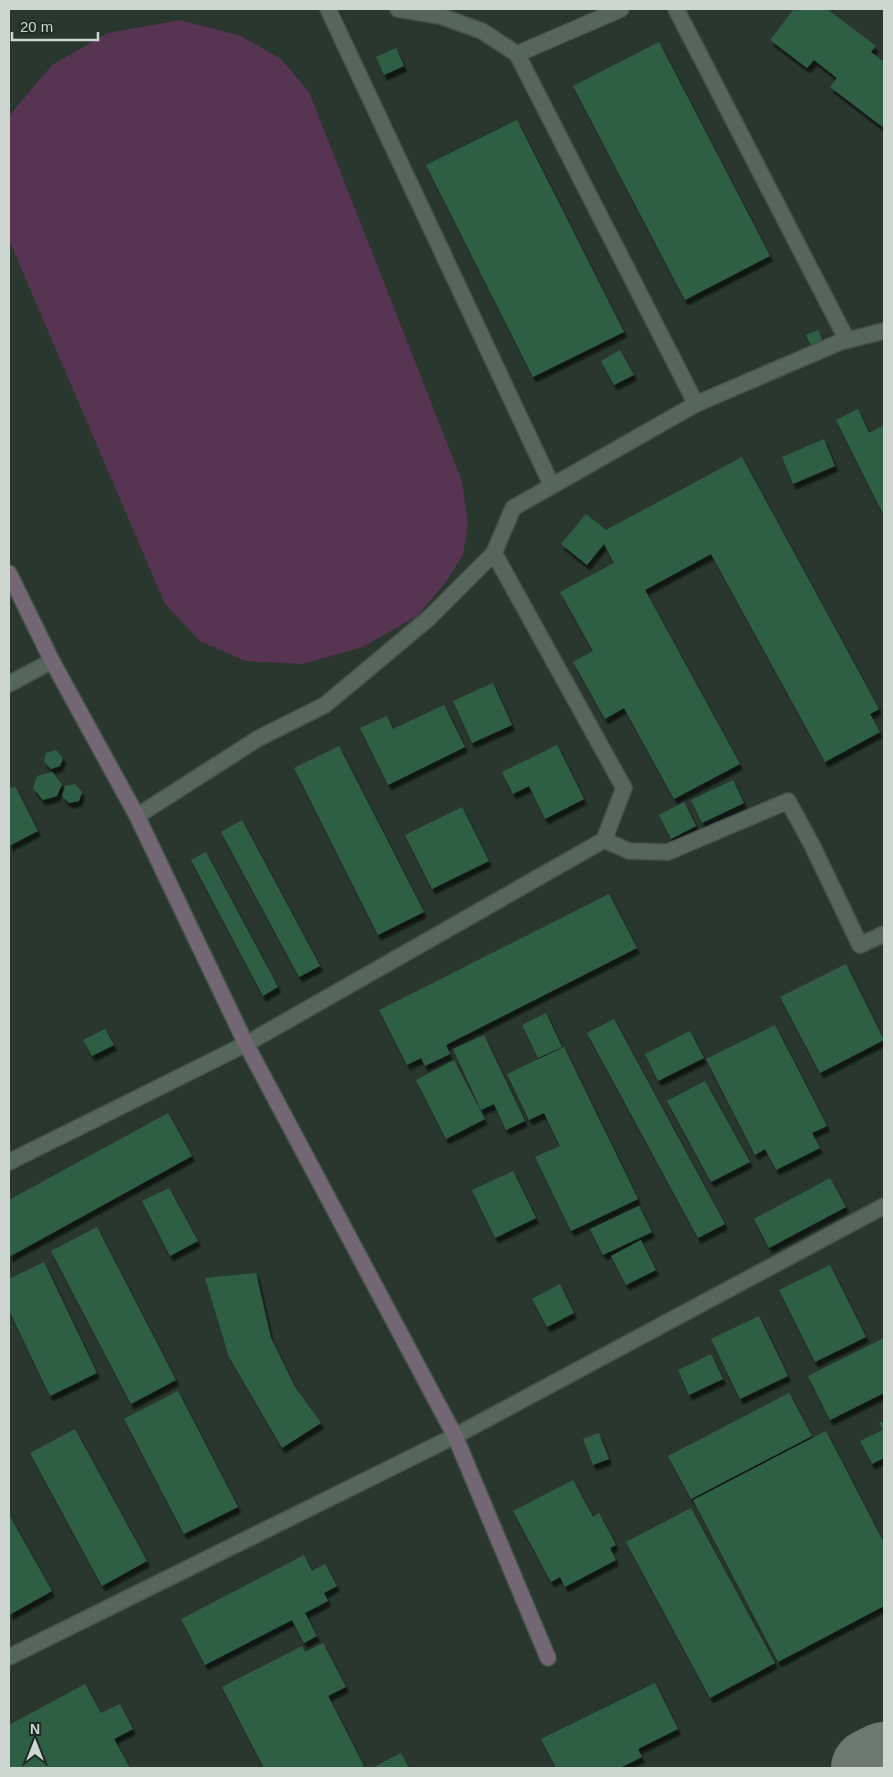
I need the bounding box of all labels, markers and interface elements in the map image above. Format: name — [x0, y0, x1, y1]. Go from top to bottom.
scale bar — [12, 10, 99, 42]
text: 20 m — [20, 18, 53, 35]
north arrow — [10, 1717, 60, 1767]
text: N — [30, 1721, 40, 1737]

